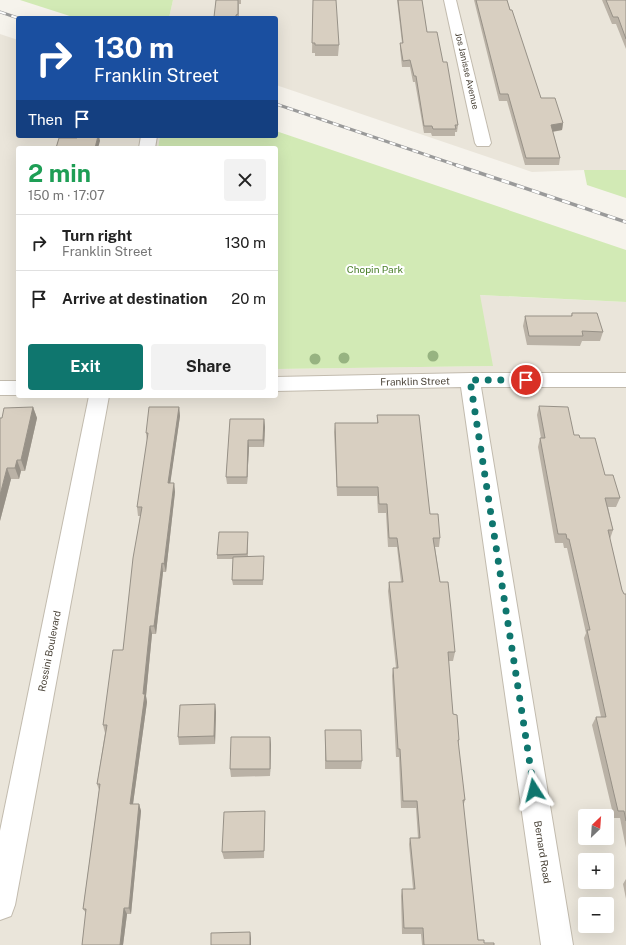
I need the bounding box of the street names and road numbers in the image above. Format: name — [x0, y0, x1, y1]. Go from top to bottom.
street label: Jos Janisse Avenue — [453, 31, 482, 110]
street label: Franklin Street — [380, 374, 450, 388]
street label: Rossini Boulevard — [35, 609, 63, 693]
street label: Bernard Road — [532, 820, 554, 884]

